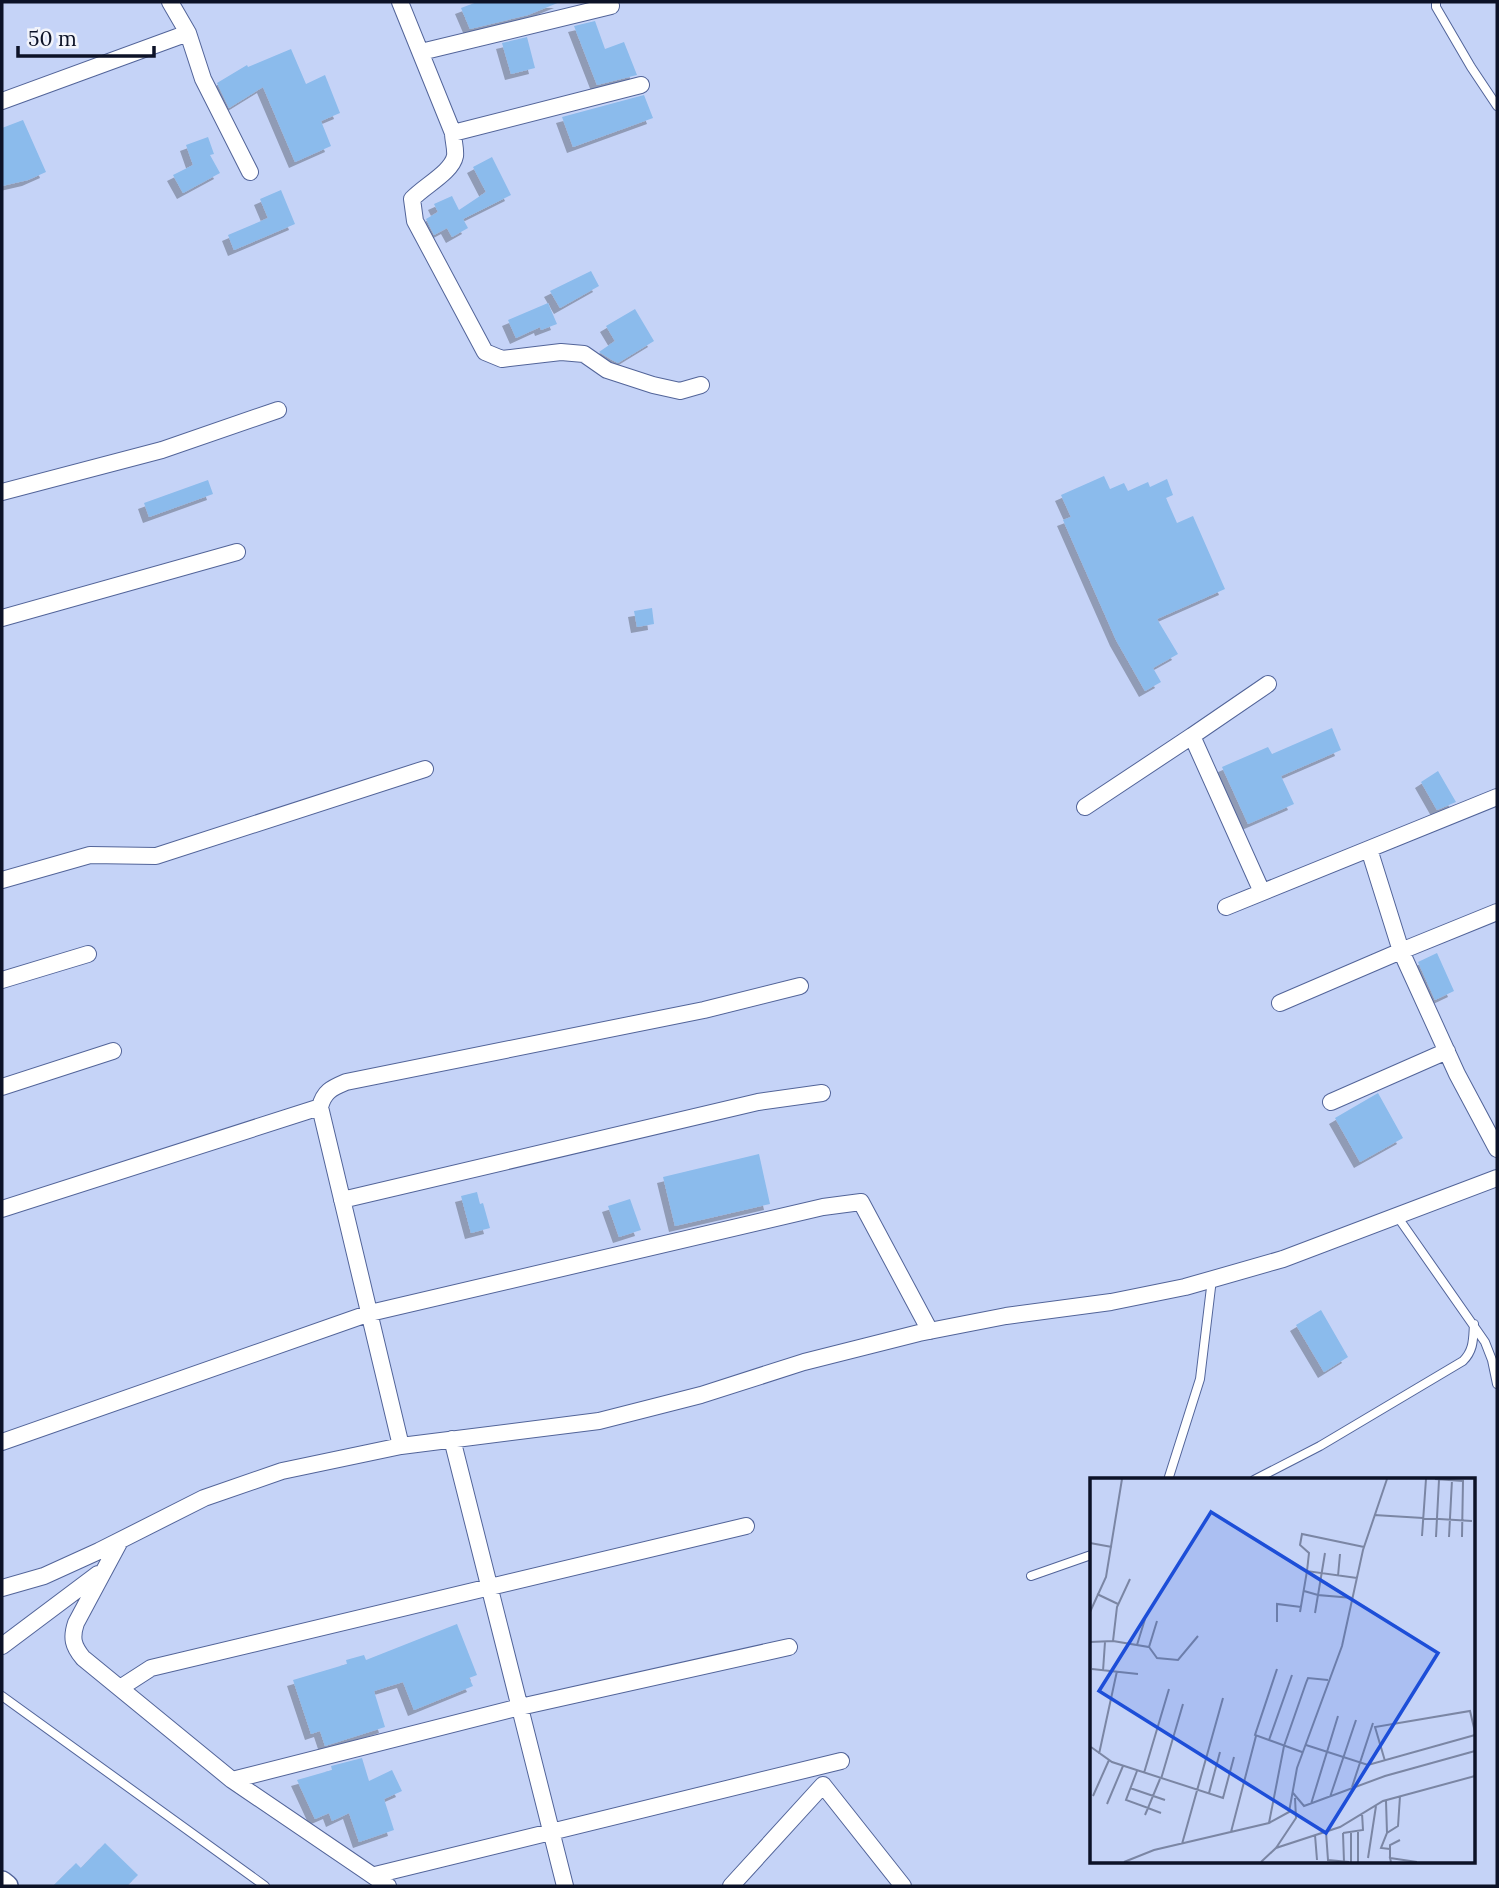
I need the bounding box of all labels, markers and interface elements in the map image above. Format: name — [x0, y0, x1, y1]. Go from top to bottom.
scale bar — [18, 14, 154, 58]
text: 50 m — [28, 25, 77, 52]
inset map — [1090, 1478, 1474, 1864]

